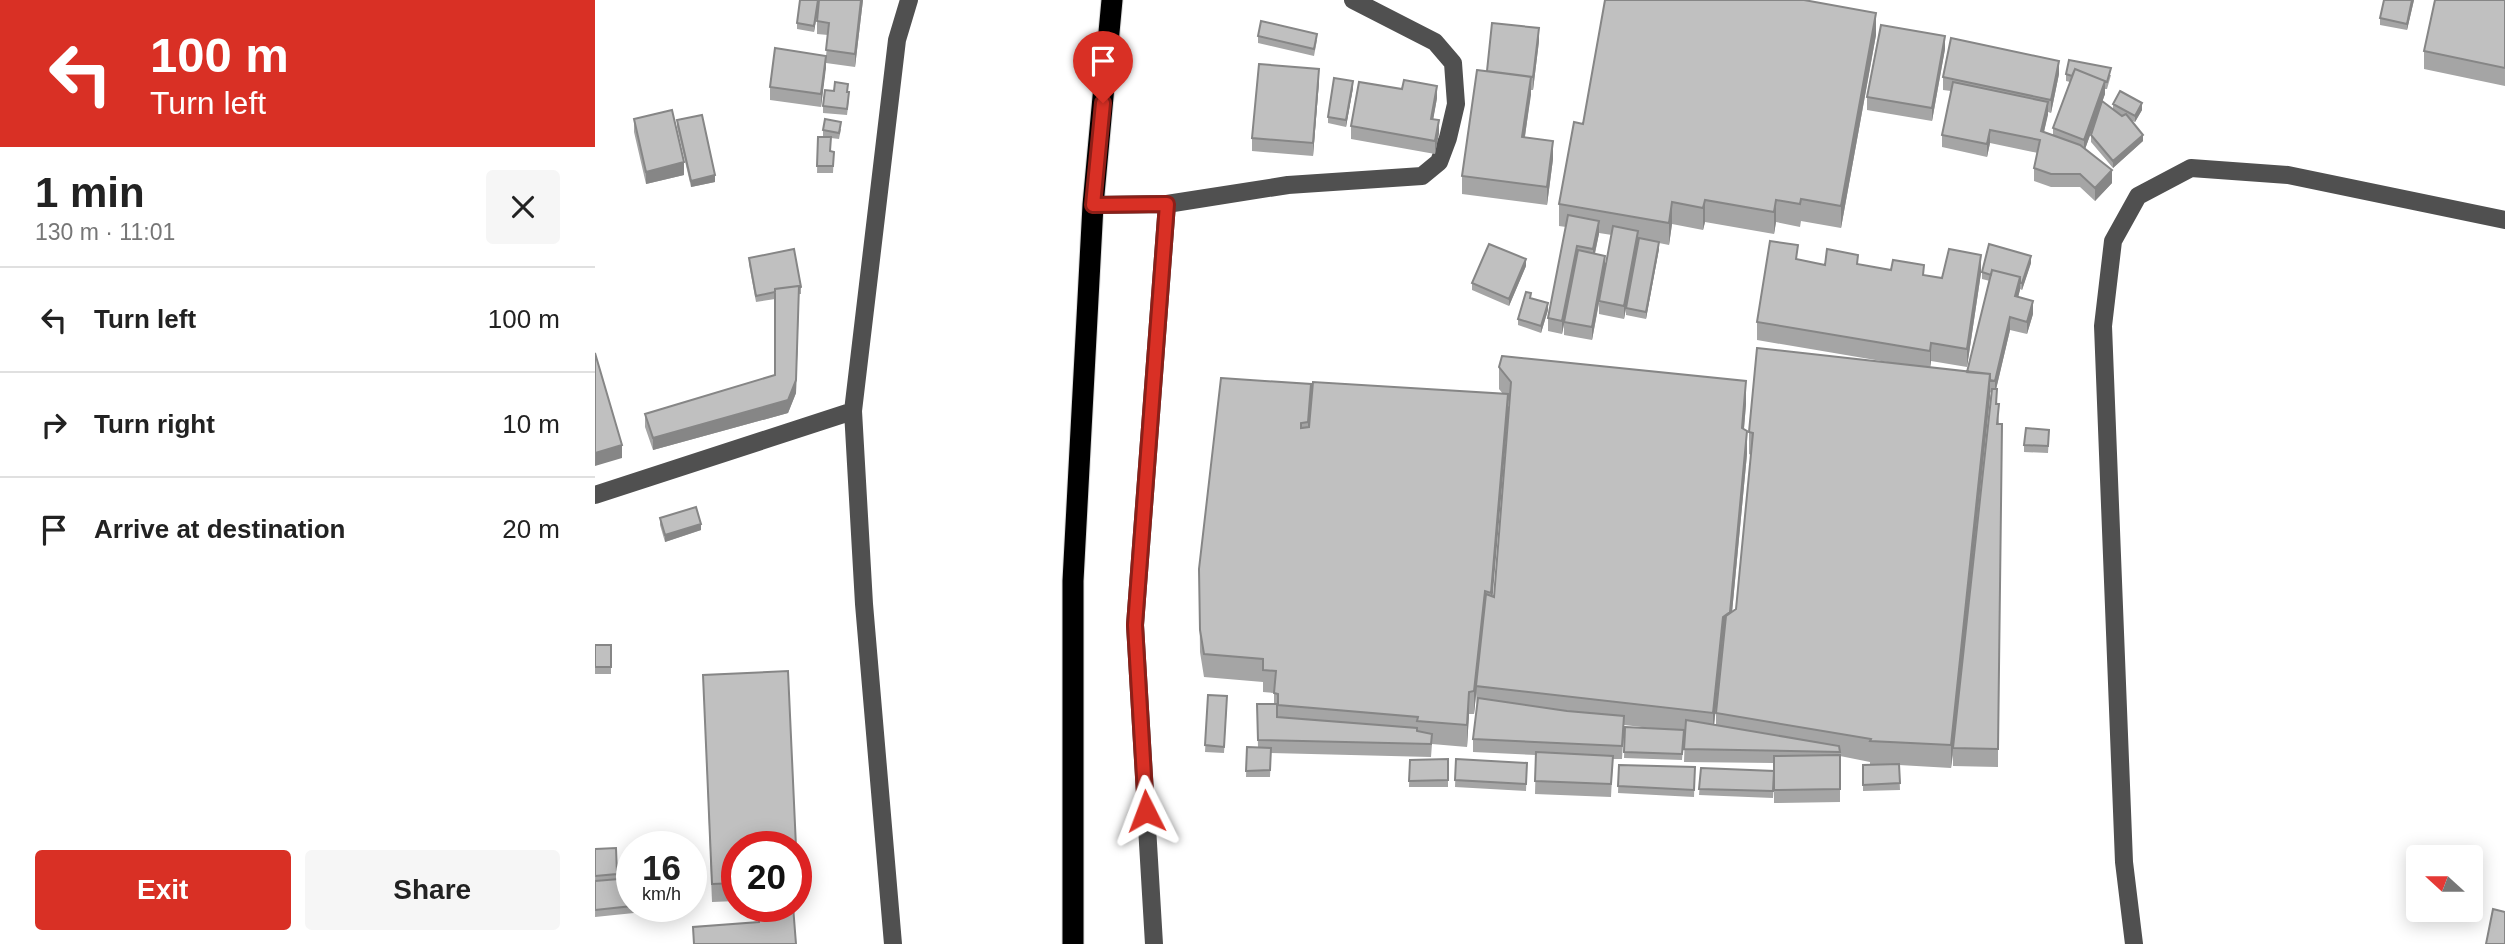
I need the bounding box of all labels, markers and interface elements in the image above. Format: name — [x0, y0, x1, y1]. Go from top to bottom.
icon: left — [35, 28, 126, 119]
text: 100 m — [150, 28, 289, 82]
pin — [1073, 31, 1133, 103]
icon: arrive — [1084, 42, 1122, 80]
text: Turn left — [150, 85, 266, 121]
text: 1 min — [35, 169, 145, 216]
button: close — [486, 170, 560, 244]
text: 130 m · 11:01 — [35, 219, 175, 245]
icon: left — [35, 301, 73, 339]
text: Turn left — [94, 304, 196, 334]
text: 100 m — [488, 304, 560, 334]
icon: right — [35, 406, 73, 444]
text: Turn right — [94, 409, 215, 439]
text: 10 m — [502, 409, 560, 439]
icon: arrive — [35, 511, 73, 549]
text: Arrive at destination — [94, 514, 345, 544]
text: 20 m — [502, 514, 560, 544]
position arrow — [1109, 774, 1183, 848]
speed limit sign: 20 — [721, 831, 812, 922]
north arrow — [2406, 845, 2483, 922]
map controls — [2406, 845, 2483, 922]
text: 16 — [642, 848, 681, 887]
button: Exit — [35, 850, 291, 930]
button: Share — [305, 850, 560, 930]
text: km/h — [642, 884, 681, 904]

